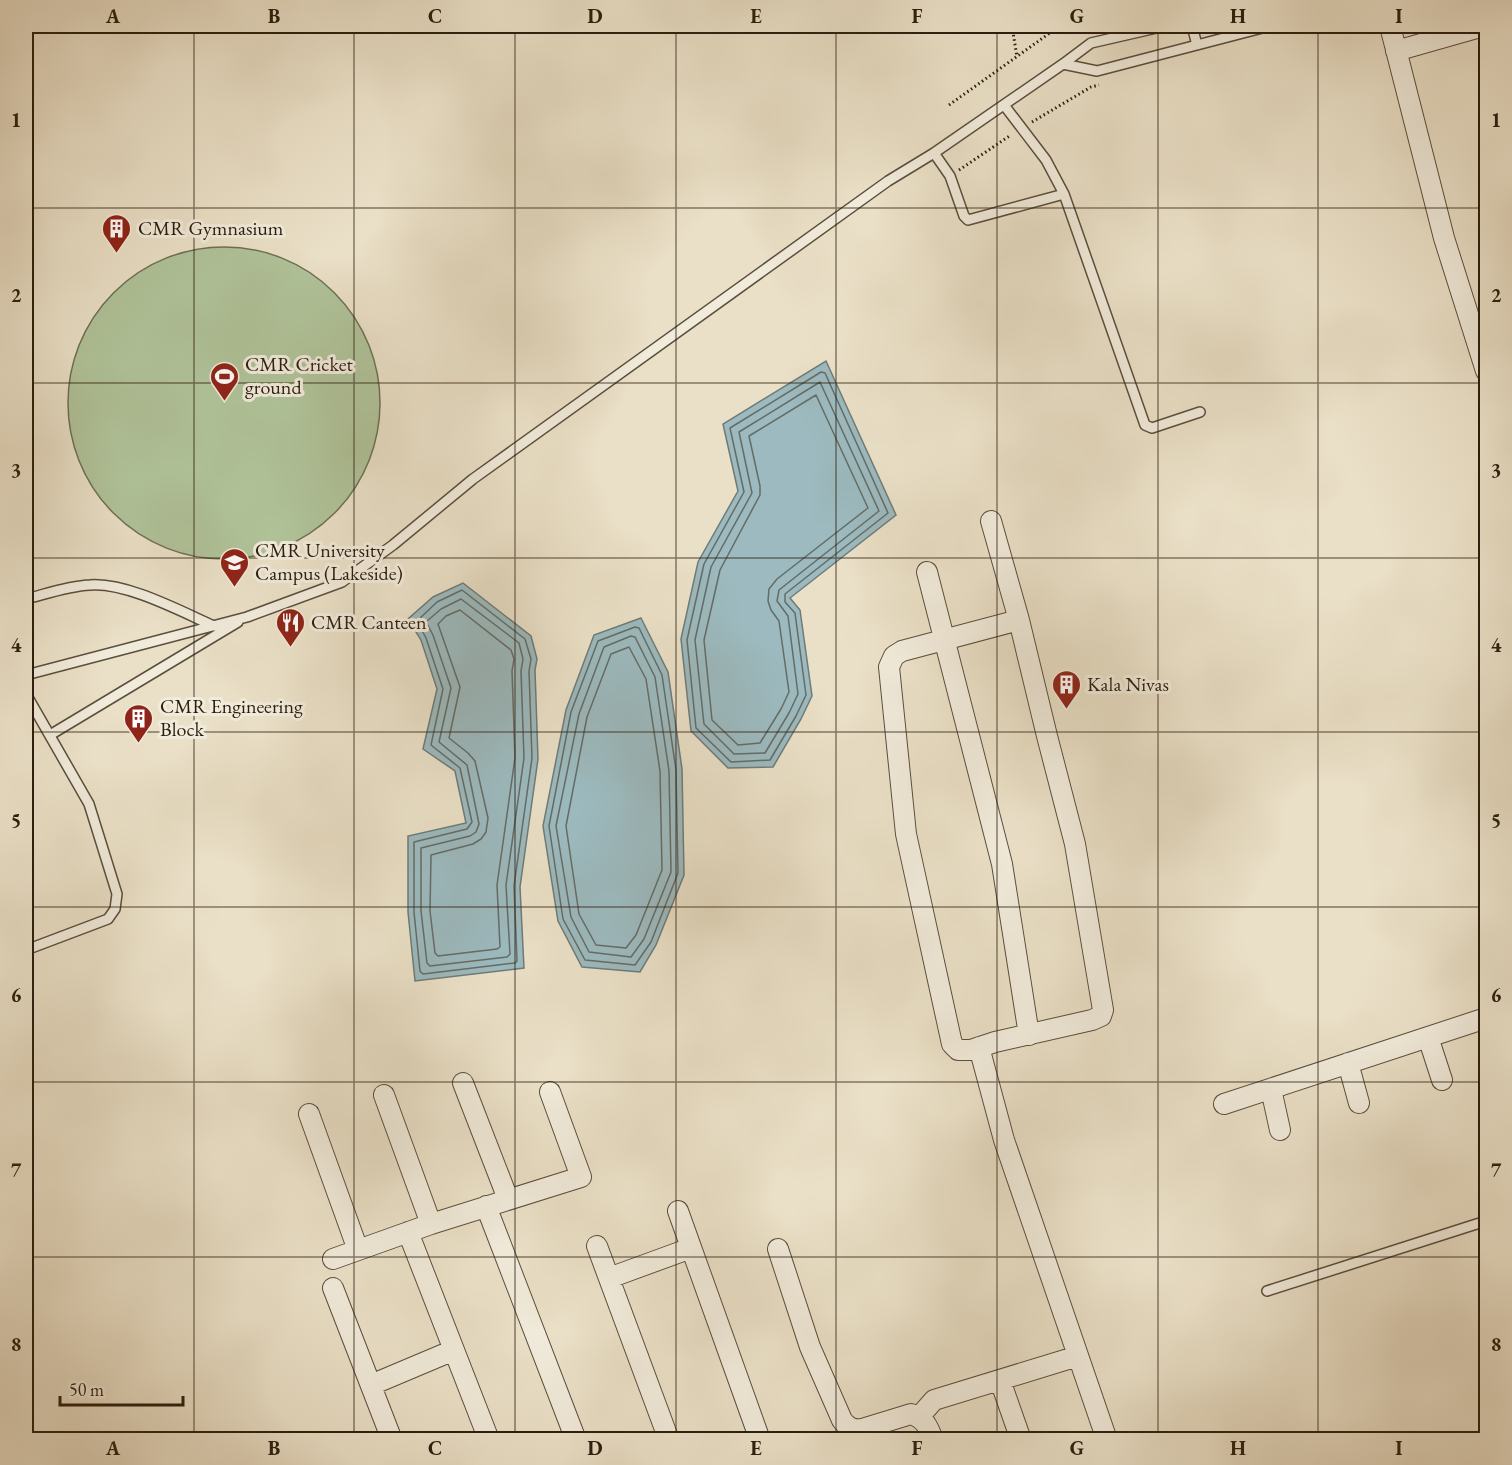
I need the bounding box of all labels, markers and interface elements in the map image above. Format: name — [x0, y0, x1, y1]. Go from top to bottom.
text: A — [105, 3, 121, 29]
text: B — [268, 3, 280, 29]
text: C — [428, 3, 442, 29]
text: D — [587, 3, 603, 29]
text: E — [750, 3, 762, 29]
text: F — [912, 3, 923, 29]
text: G — [1070, 3, 1084, 29]
text: H — [1230, 3, 1246, 29]
text: I — [1395, 3, 1403, 29]
text: 1 — [11, 107, 21, 133]
text: 1 — [1491, 107, 1501, 133]
building icon: CMR Gymnasium — [101, 212, 133, 254]
place label: CMR Gymnasium — [138, 215, 284, 241]
text: 2 — [11, 282, 22, 308]
text: 2 — [1491, 282, 1502, 308]
place label: CMR Cricket ground — [245, 351, 354, 400]
sports icon: CMR Cricket ground — [208, 360, 240, 402]
text: 3 — [11, 457, 21, 483]
text: 3 — [1491, 457, 1501, 483]
place label: CMR University Campus (Lakeside) — [255, 537, 403, 586]
school or university icon: CMR University Campus (Lakeside) — [218, 546, 250, 588]
restaurant icon: CMR Canteen — [274, 606, 306, 648]
place label: CMR Canteen — [311, 609, 427, 635]
text: 4 — [11, 632, 22, 658]
text: 4 — [1491, 632, 1502, 658]
building icon: Kala Nivas — [1050, 668, 1082, 710]
place label: Kala Nivas — [1087, 671, 1169, 697]
place label: CMR Engineering Block — [160, 693, 303, 742]
building icon: CMR Engineering Block — [123, 702, 155, 744]
text: 5 — [11, 807, 21, 833]
text: 5 — [1491, 807, 1501, 833]
text: 6 — [11, 982, 22, 1008]
text: 6 — [1491, 982, 1502, 1008]
text: 7 — [11, 1157, 22, 1183]
text: 7 — [1491, 1157, 1502, 1183]
text: 8 — [11, 1331, 21, 1357]
text: 8 — [1491, 1331, 1501, 1357]
scale bar — [60, 1369, 183, 1407]
text: 50 m — [69, 1378, 104, 1401]
text: A — [105, 1435, 121, 1461]
text: B — [268, 1435, 280, 1461]
text: C — [428, 1435, 442, 1461]
text: D — [587, 1435, 603, 1461]
text: E — [750, 1435, 762, 1461]
text: F — [912, 1435, 923, 1461]
text: G — [1070, 1435, 1084, 1461]
text: H — [1230, 1435, 1246, 1461]
text: I — [1395, 1435, 1403, 1461]

